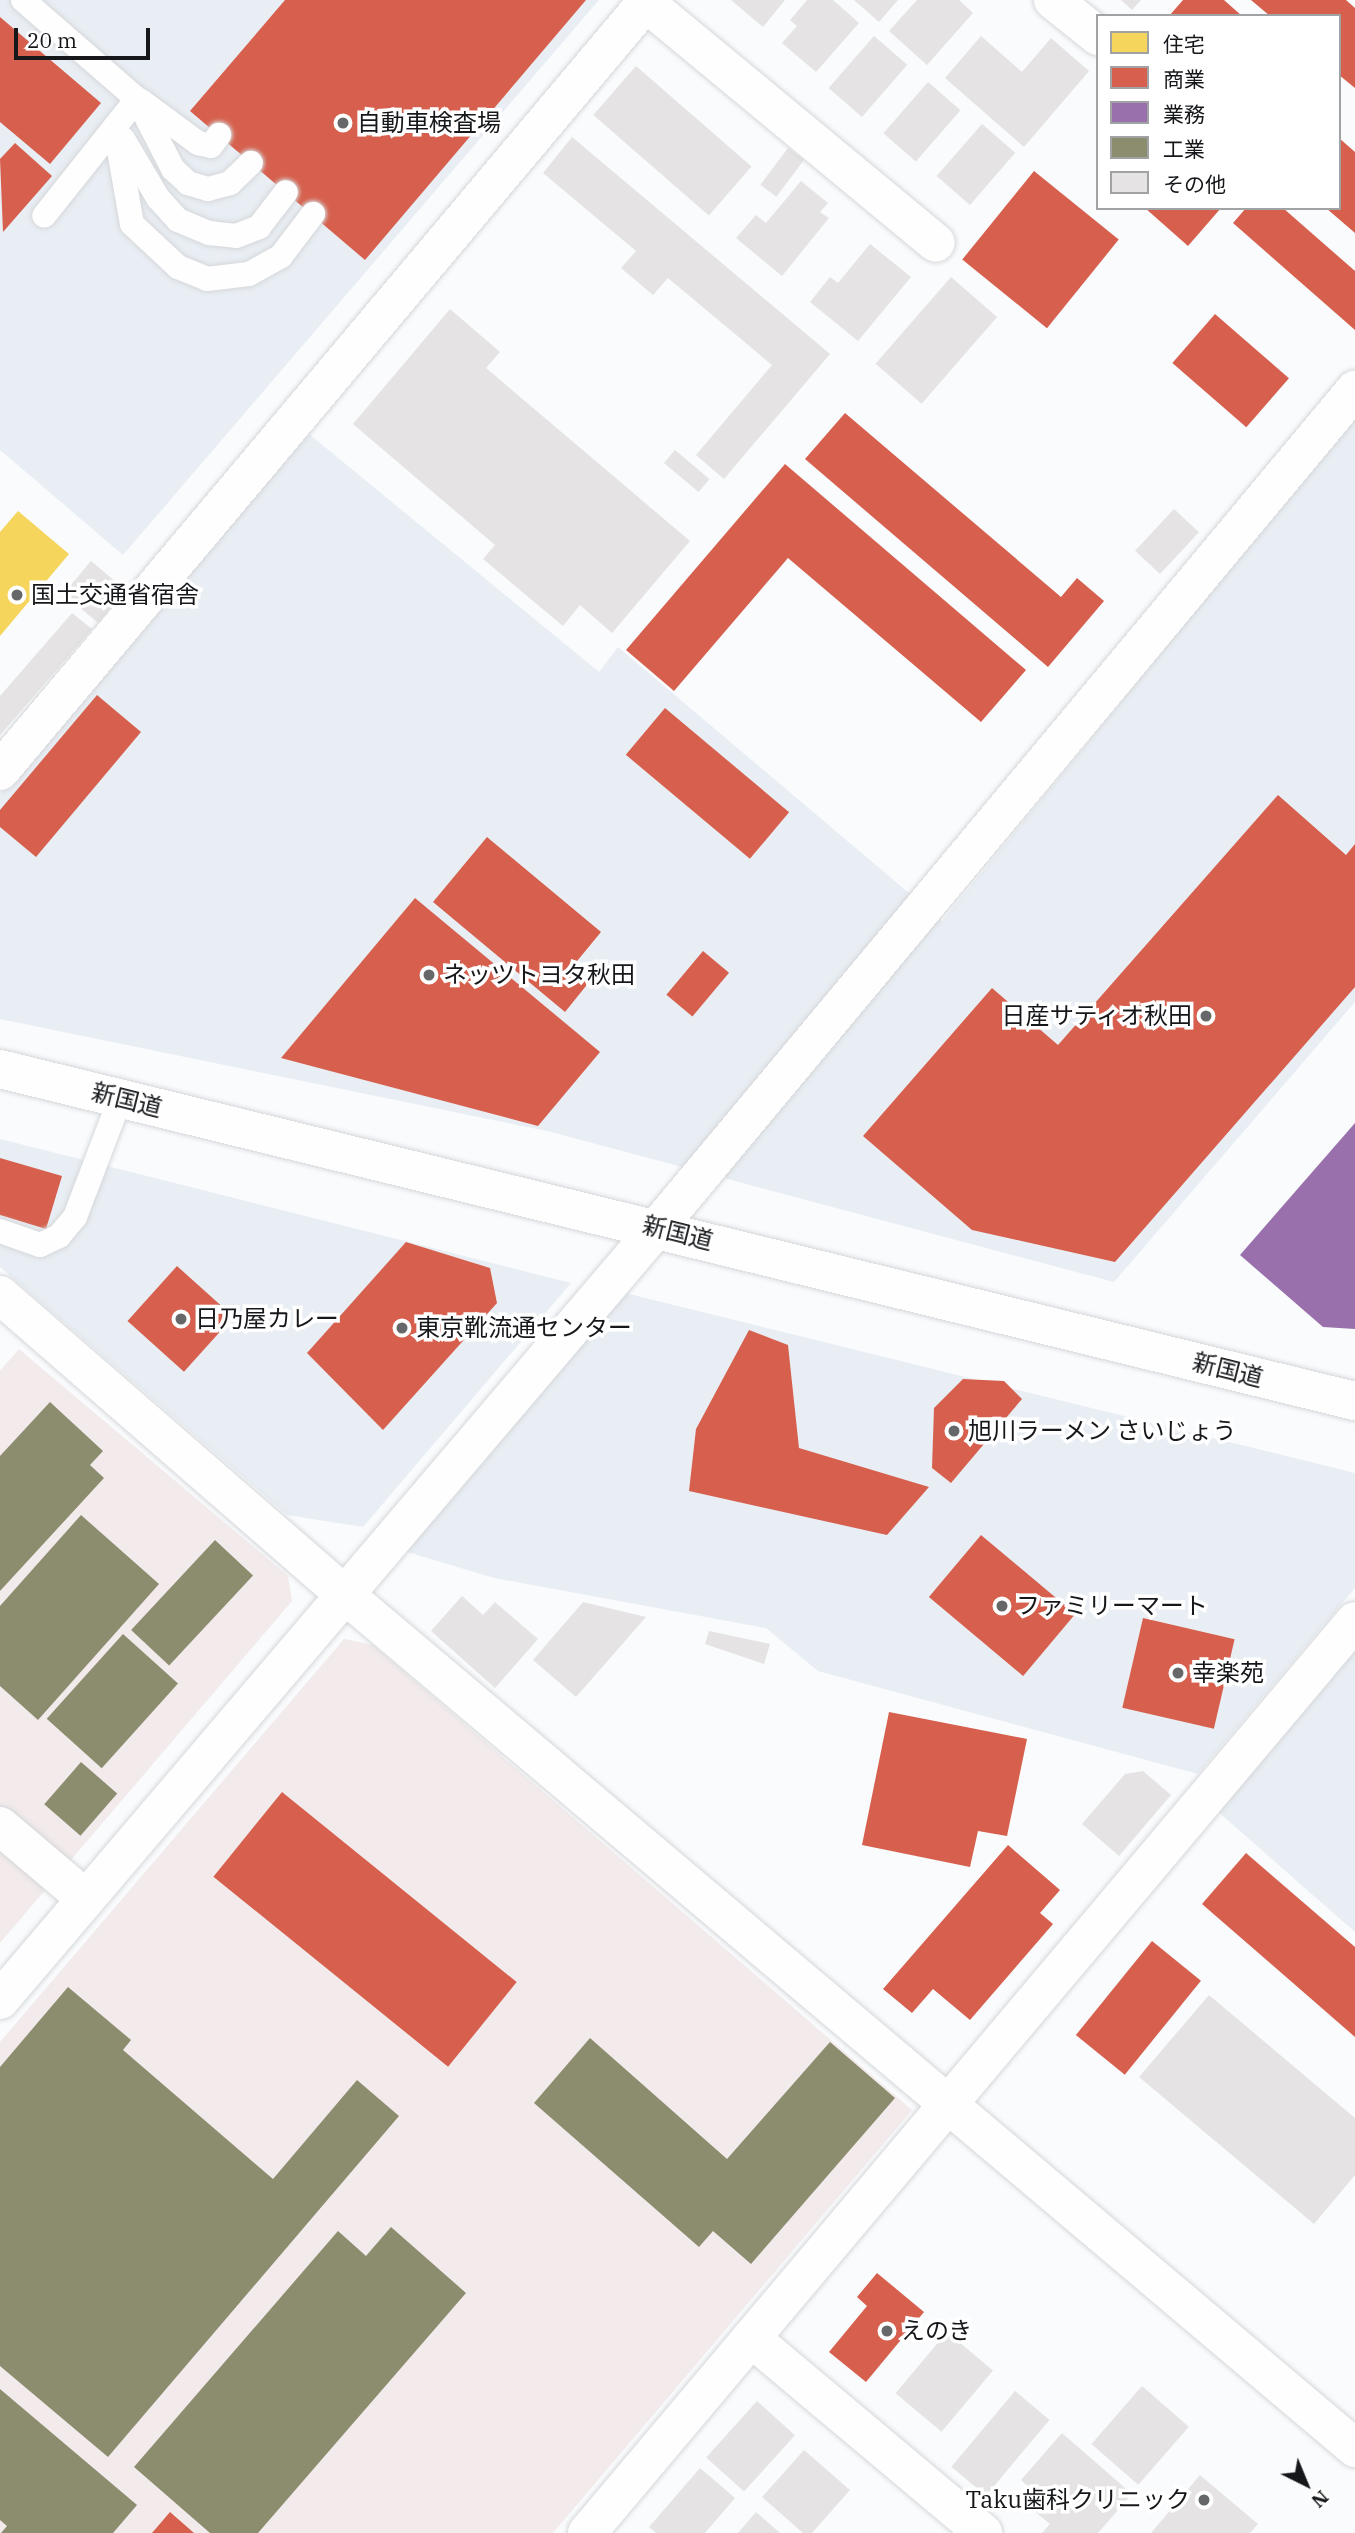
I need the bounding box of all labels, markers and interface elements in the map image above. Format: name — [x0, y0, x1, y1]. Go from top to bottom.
scale bar — [18, 14, 154, 58]
legend — [1096, 14, 1341, 210]
text: 20 m — [27, 26, 77, 54]
text: 住宅 — [1163, 30, 1205, 58]
text: 商業 — [1163, 65, 1205, 93]
text: 業務 — [1163, 100, 1205, 128]
place label: 自動車検査場 — [357, 109, 501, 137]
marker: 自動車検査場 — [335, 115, 351, 131]
text: 工業 — [1163, 135, 1205, 163]
text: その他 — [1163, 170, 1226, 198]
place label: 国土交通省宿舎 — [31, 581, 199, 609]
marker: 国土交通省宿舎 — [9, 587, 25, 603]
place label: ネッツトヨタ秋田 — [443, 961, 635, 989]
marker: ネッツトヨタ秋田 — [421, 967, 437, 983]
place label: 日産サティオ秋田 — [1000, 1002, 1192, 1030]
marker: 日産サティオ秋田 — [1198, 1008, 1214, 1024]
street label: 新国道 — [89, 1077, 165, 1123]
street label: 新国道 — [640, 1210, 716, 1256]
place label: 日乃屋カレー — [195, 1305, 339, 1333]
marker: 日乃屋カレー — [173, 1311, 189, 1327]
place label: 東京靴流通センター — [416, 1314, 632, 1342]
marker: 東京靴流通センター — [394, 1320, 410, 1336]
street label: 新国道 — [1190, 1347, 1266, 1393]
place label: 旭川ラーメン さいじょう — [968, 1417, 1238, 1445]
marker: 旭川ラーメン さいじょう — [946, 1423, 962, 1439]
place label: ファミリーマート — [1016, 1592, 1208, 1620]
marker: ファミリーマート — [994, 1598, 1010, 1614]
place label: 幸楽苑 — [1192, 1659, 1264, 1687]
marker: 幸楽苑 — [1170, 1665, 1186, 1681]
place label: えのき — [901, 2317, 973, 2345]
marker: えのき — [879, 2323, 895, 2339]
north arrow — [1271, 2449, 1341, 2519]
text: N — [1307, 2485, 1334, 2513]
place label: Taku歯科クリニック — [966, 2486, 1190, 2514]
marker: Taku歯科クリニック — [1196, 2492, 1212, 2508]

